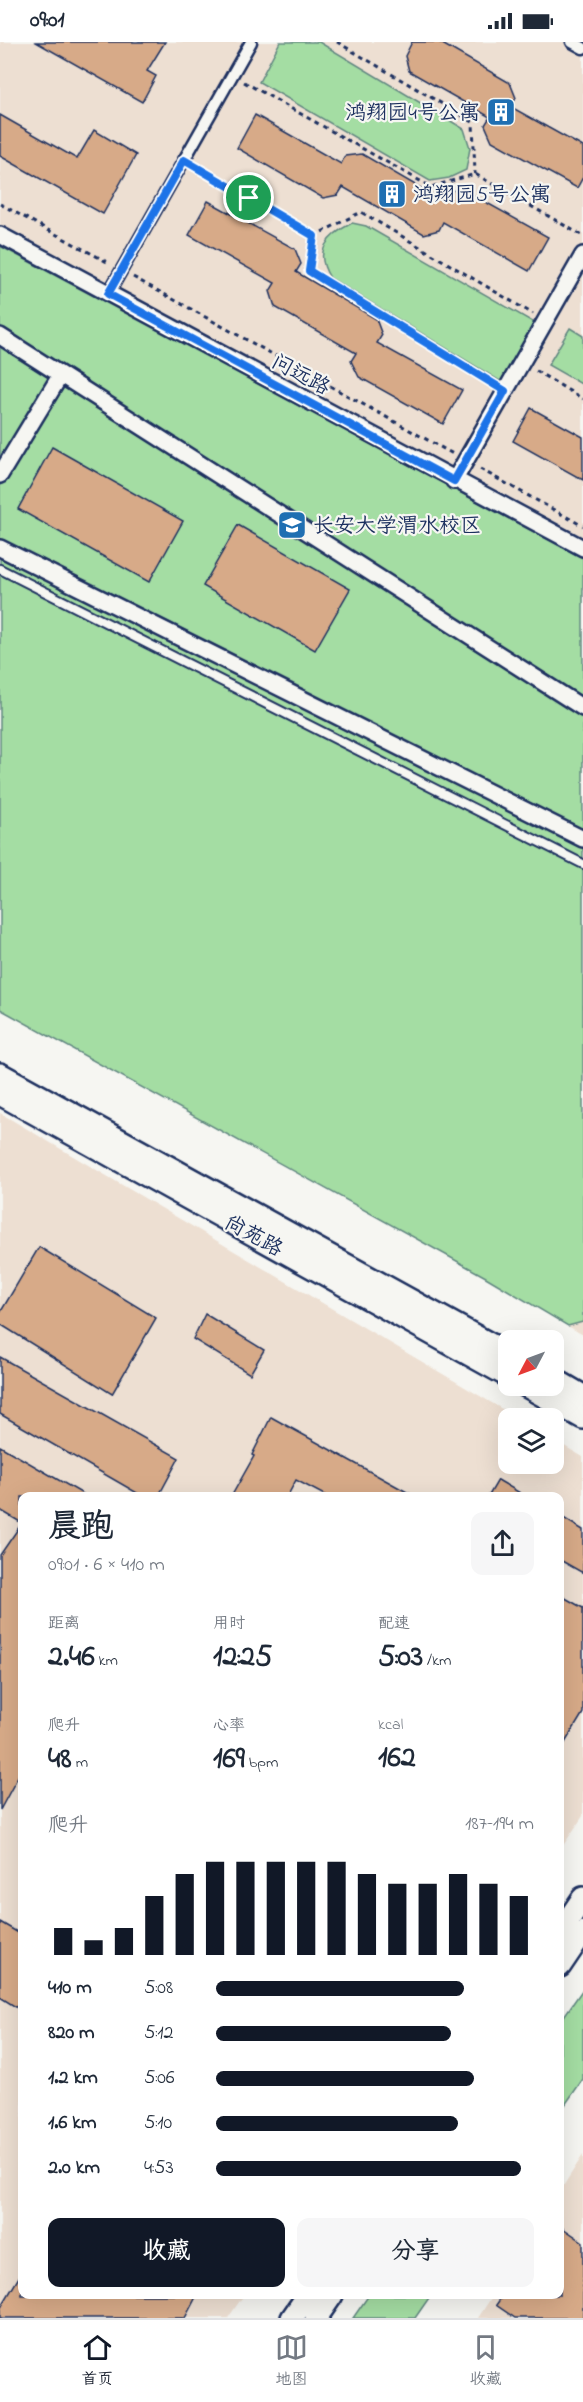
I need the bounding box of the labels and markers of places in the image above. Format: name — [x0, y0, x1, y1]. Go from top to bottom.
building icon: 鸿翔园4号公寓 — [485, 96, 517, 128]
place label: 鸿翔园4号公寓 — [345, 99, 480, 129]
pin — [223, 172, 274, 223]
building icon: 鸿翔园5号公寓 — [376, 178, 408, 210]
place label: 鸿翔园5号公寓 — [413, 181, 551, 211]
school or university icon: 长安大学渭水校区 — [276, 509, 308, 541]
place label: 长安大学渭水校区 — [313, 512, 481, 542]

